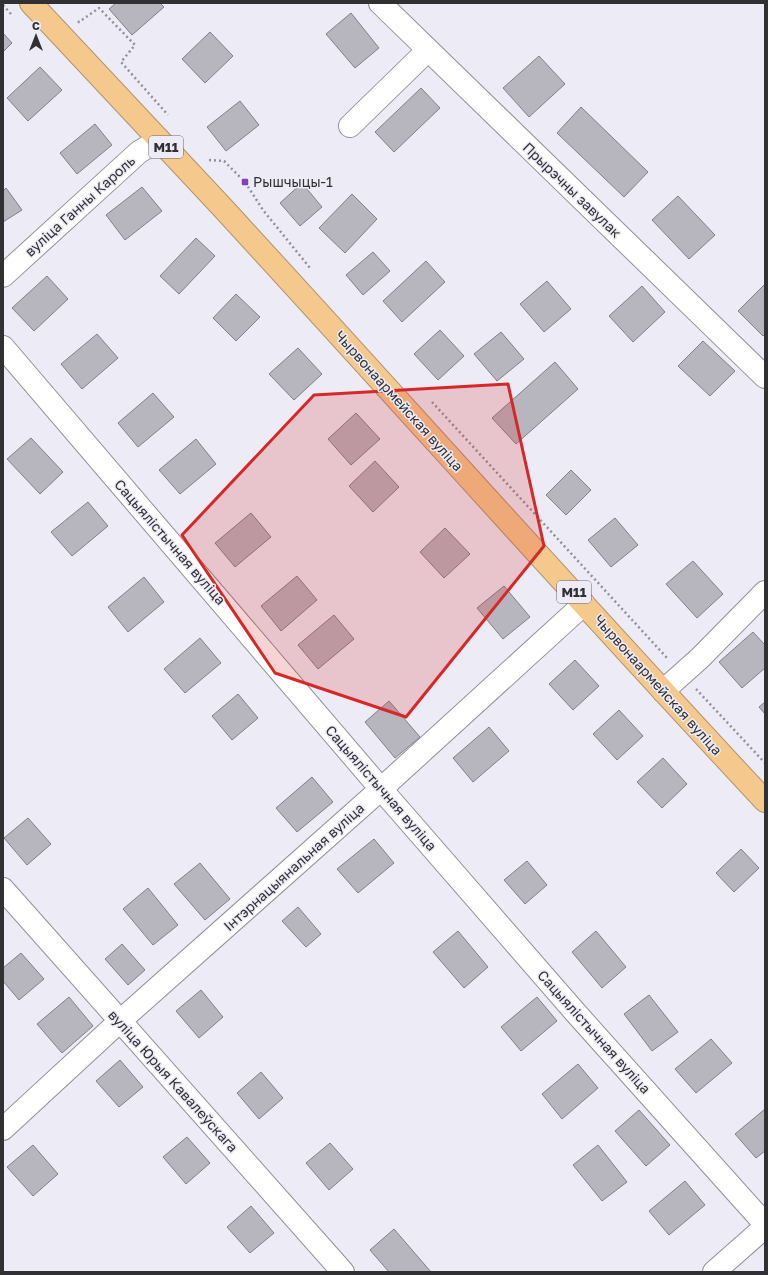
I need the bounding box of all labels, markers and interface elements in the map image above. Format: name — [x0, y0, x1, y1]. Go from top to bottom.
north arrow — [16, 16, 56, 56]
text: С — [32, 19, 40, 32]
road number: М11 — [149, 136, 183, 158]
street label: Прырэчны завулак — [520, 138, 625, 241]
street label: вуліца Ганны Кароль — [21, 152, 138, 260]
place label: Рышчыцы-1 — [253, 173, 333, 190]
marker: Рышчыцы-1 — [240, 177, 250, 187]
street label: Чырвонаармейская вуліца — [332, 327, 467, 474]
street label: Сацыялістычная вуліца — [111, 476, 229, 608]
road number: М11 — [557, 581, 591, 603]
street label: Чырвонаармейская вуліца — [591, 611, 726, 758]
street label: Сацыялістычная вуліца — [322, 722, 440, 854]
street label: Інтэрнацыянальная вуліца — [220, 799, 367, 934]
street label: Сацыялістычная вуліца — [534, 966, 654, 1097]
street label: вуліца Юрыя Кавалеўскага — [105, 1006, 242, 1155]

